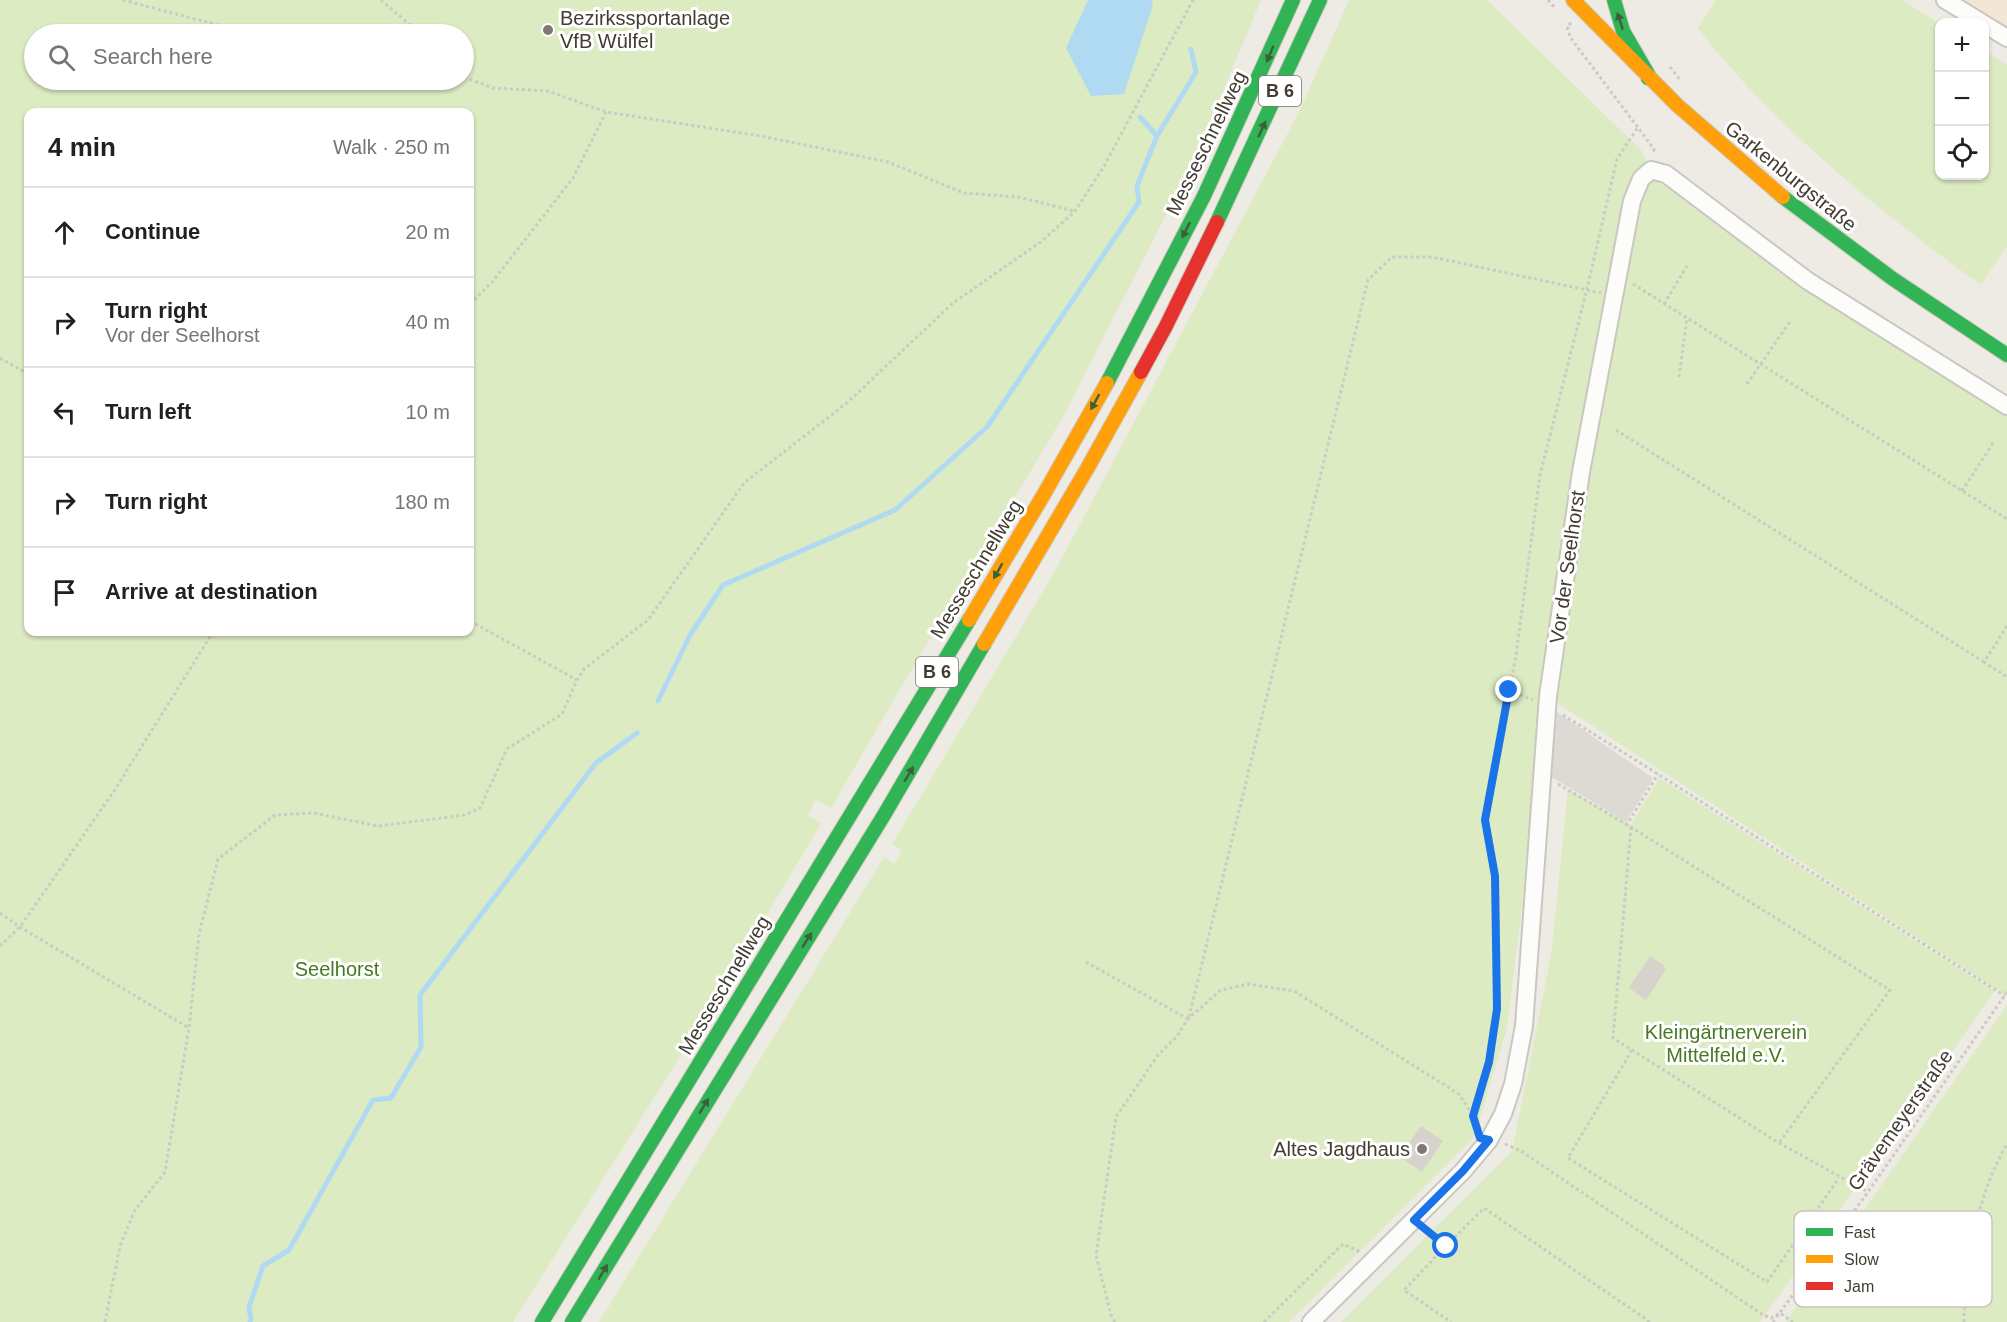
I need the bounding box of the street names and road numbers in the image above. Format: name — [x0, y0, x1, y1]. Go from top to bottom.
street label: Messeschnellweg — [1162, 67, 1250, 219]
road number: B 6 — [1259, 76, 1301, 106]
street label: Garkenburgstraße — [1721, 116, 1861, 236]
street label: Vor der Seelhorst — [1545, 489, 1589, 645]
street label: Messeschnellweg — [926, 496, 1026, 642]
road number: B 6 — [916, 657, 958, 687]
street label: Messeschnellweg — [674, 912, 774, 1058]
street label: Grävemeyerstraße — [1843, 1045, 1957, 1195]

